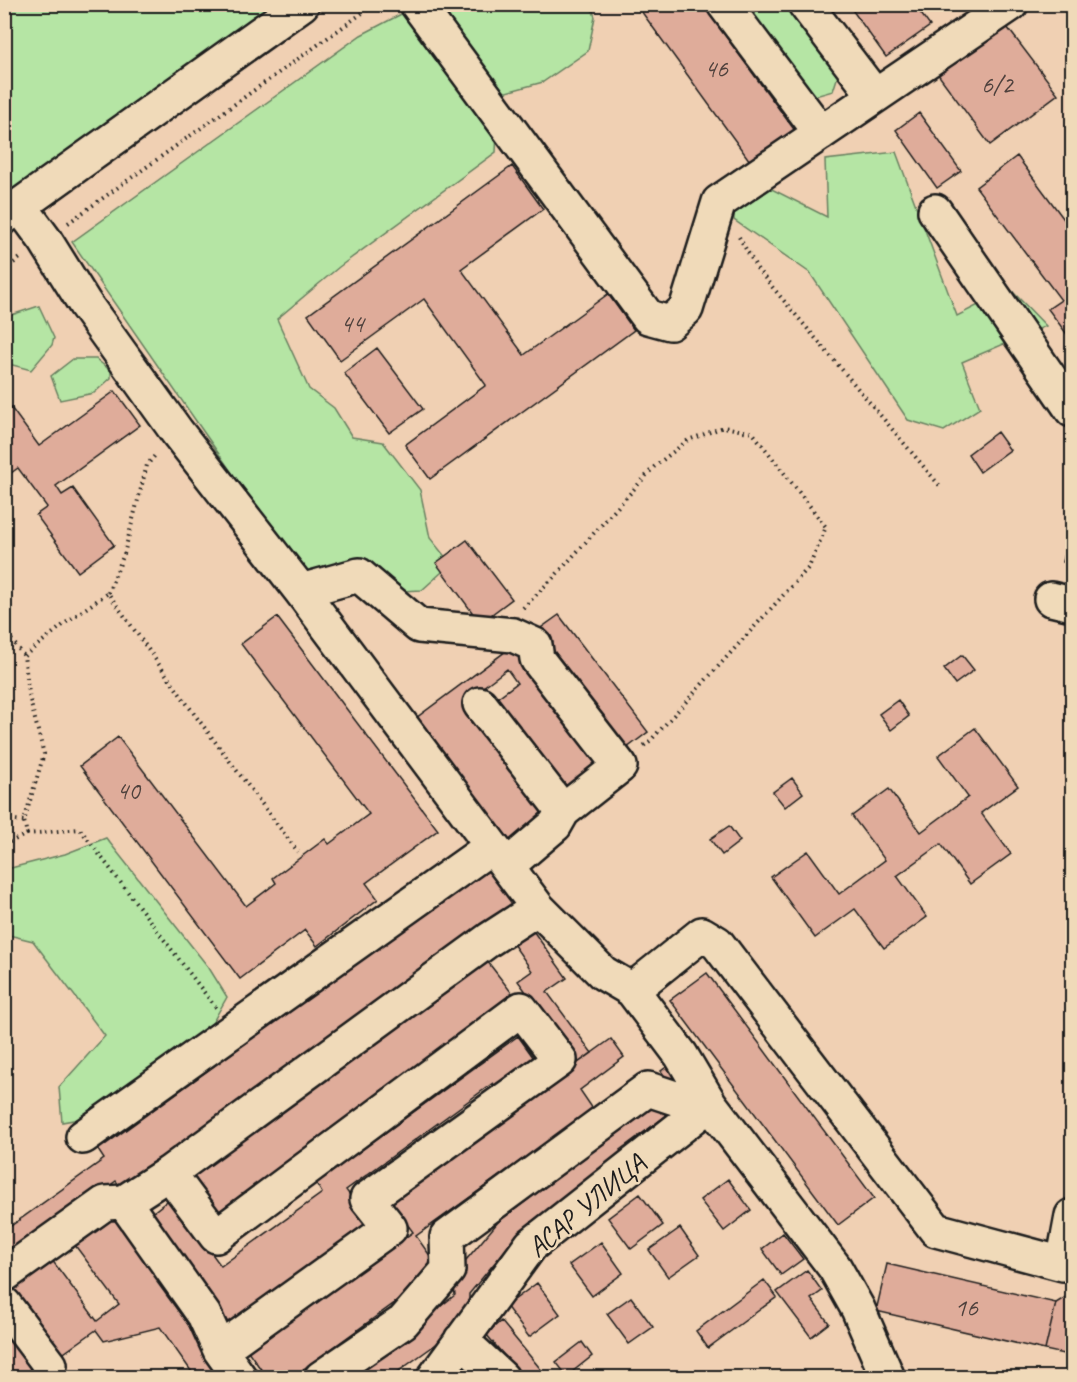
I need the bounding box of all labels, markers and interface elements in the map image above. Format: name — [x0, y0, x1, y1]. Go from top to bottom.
house number: 46 — [704, 52, 729, 85]
house number: 6/2 — [981, 68, 1015, 101]
house number: 44 — [340, 307, 366, 340]
house number: 40 — [116, 774, 142, 807]
street label: АСАР УЛИЦА — [520, 1145, 653, 1265]
house number: 16 — [954, 1291, 979, 1324]

